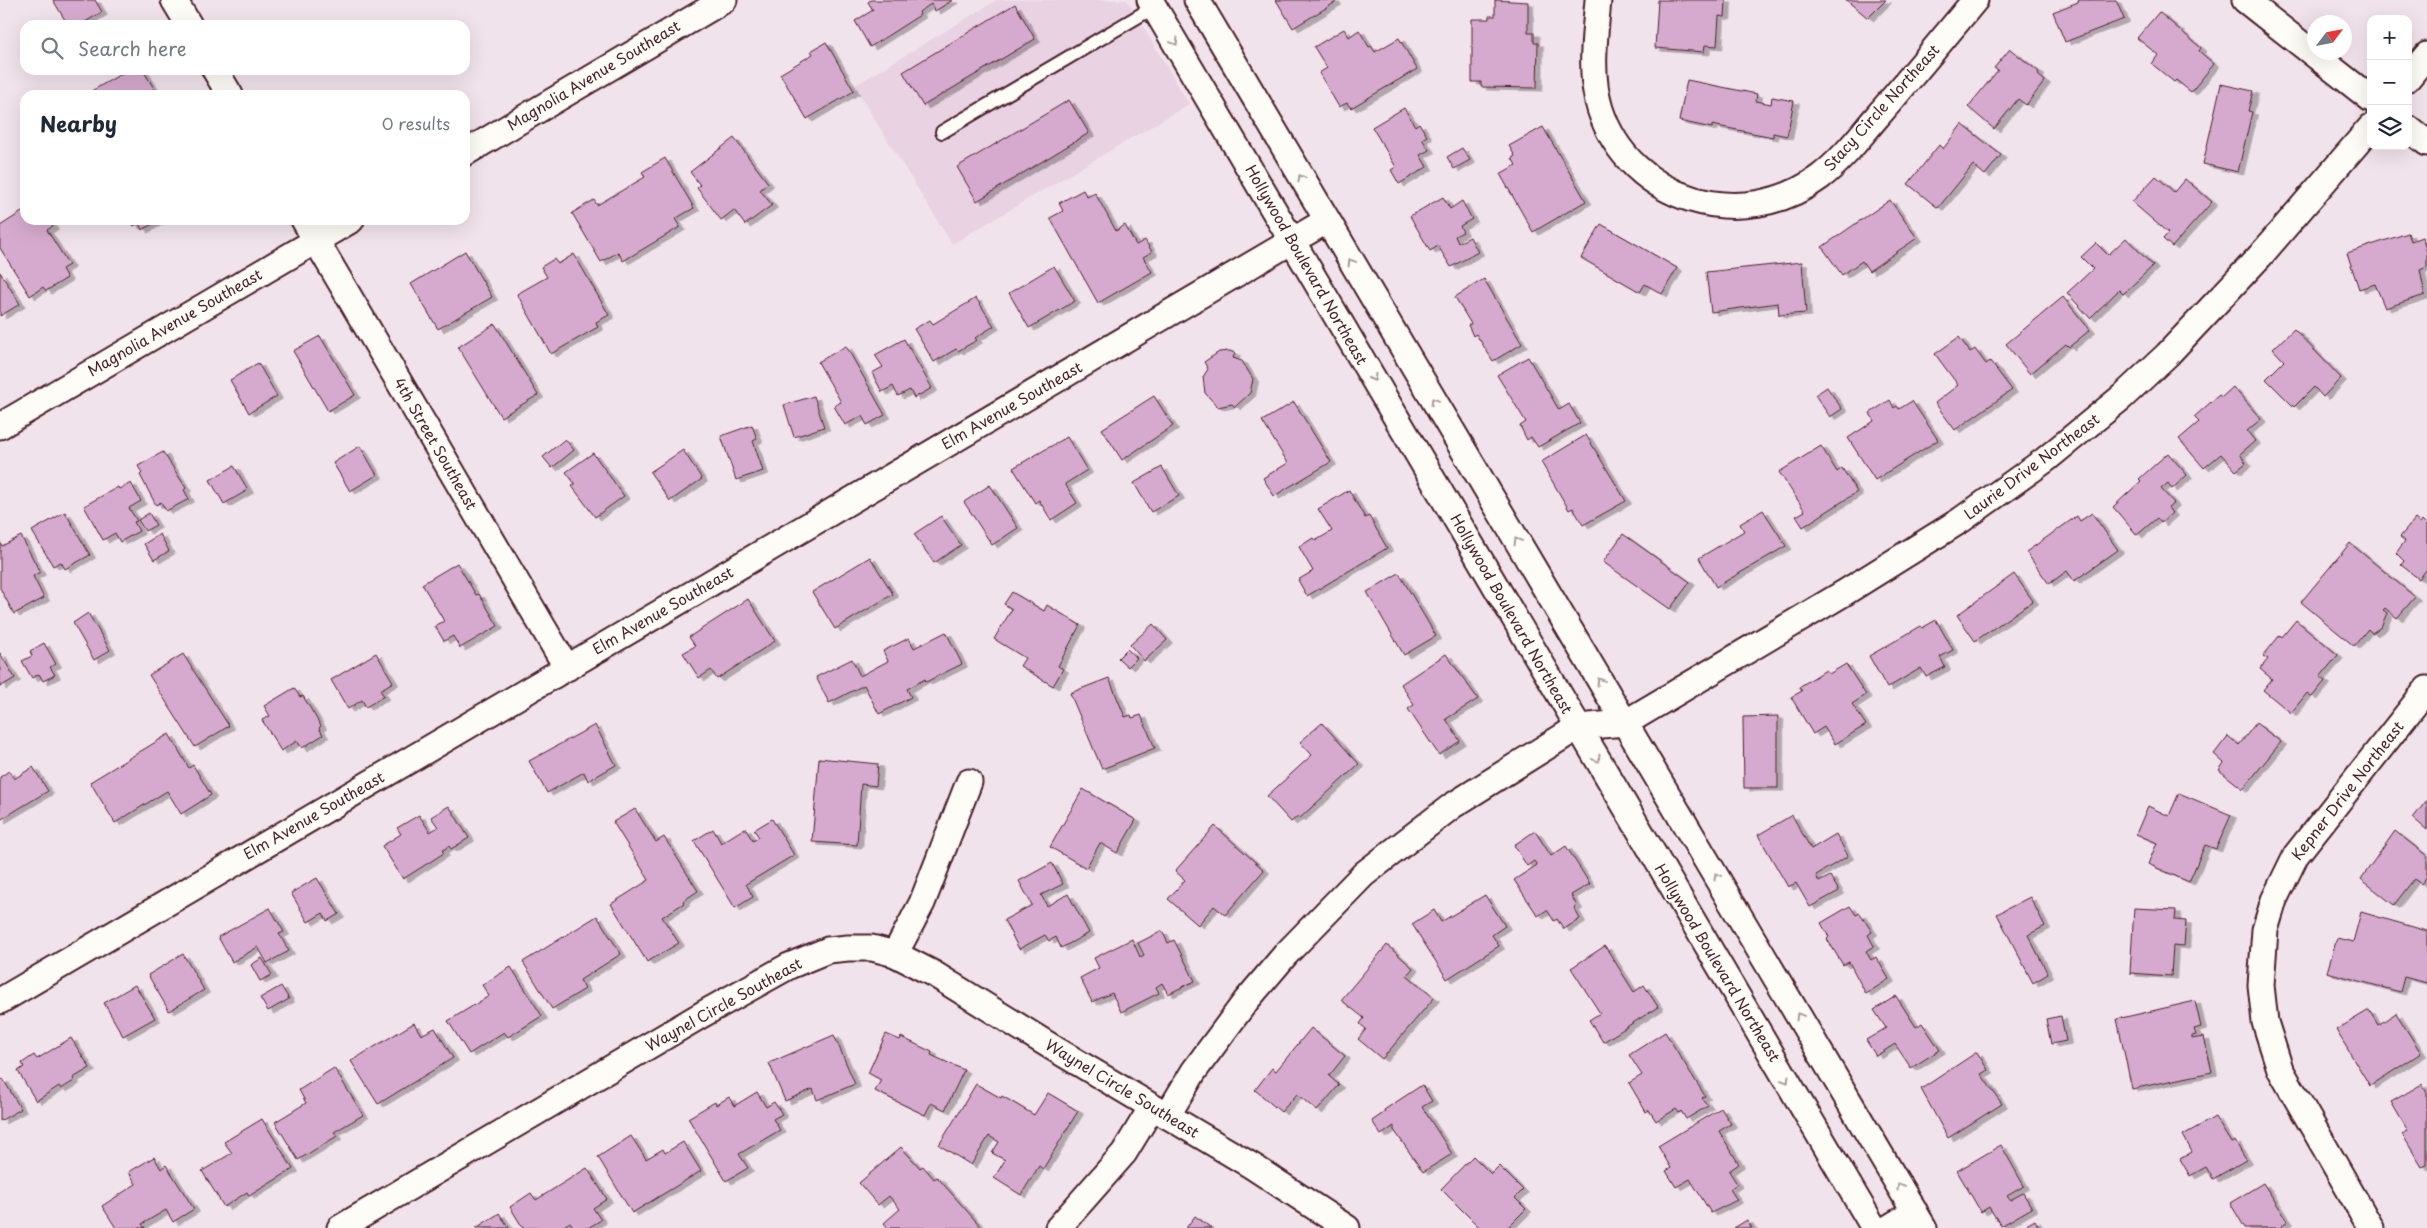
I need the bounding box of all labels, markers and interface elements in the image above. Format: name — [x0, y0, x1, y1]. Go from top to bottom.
street label: Magnolia Avenue Southeast — [502, 14, 684, 136]
north arrow — [2307, 15, 2352, 60]
map controls — [2367, 15, 2412, 150]
button: + — [2367, 15, 2412, 60]
search box — [20, 20, 470, 75]
icon: search — [38, 34, 66, 62]
text: Search here — [78, 34, 187, 62]
one-way arrow — [1168, 37, 1178, 46]
street label: Stacy Circle Northeast — [1818, 38, 1944, 176]
button: − — [2367, 60, 2412, 105]
button: layers — [2367, 105, 2412, 150]
text: Nearby — [40, 107, 117, 139]
text: 0 results — [382, 111, 450, 135]
street label: Hollywood Boulevard Northeast — [1240, 160, 1374, 369]
one-way arrow — [1298, 175, 1308, 184]
one-way arrow — [1347, 258, 1357, 267]
street label: Magnolia Avenue Southeast — [83, 262, 266, 381]
street label: Elm Avenue Southeast — [936, 355, 1086, 455]
one-way arrow — [1366, 372, 1376, 381]
street label: 4th Street Southeast — [389, 373, 484, 514]
one-way arrow — [1430, 398, 1440, 407]
street label: Laurie Drive Northeast — [1958, 407, 2104, 525]
street label: Hollywood Boulevard Northeast — [1445, 509, 1579, 718]
one-way arrow — [1513, 538, 1523, 547]
street label: Elm Avenue Southeast — [587, 560, 737, 660]
one-way arrow — [1596, 677, 1606, 686]
street label: Kepner Drive Northeast — [2285, 716, 2409, 865]
one-way arrow — [1590, 754, 1600, 763]
street label: Elm Avenue Southeast — [238, 765, 388, 865]
street label: Hollywood Boulevard Northeast — [1650, 859, 1787, 1066]
one-way arrow — [1713, 872, 1723, 881]
street label: Waynel Circle Southeast — [641, 951, 806, 1056]
one-way arrow — [1796, 1012, 1806, 1021]
street label: Waynel Circle Southeast — [1042, 1033, 1204, 1143]
one-way arrow — [1780, 1075, 1790, 1084]
one-way arrow — [1896, 1182, 1906, 1191]

